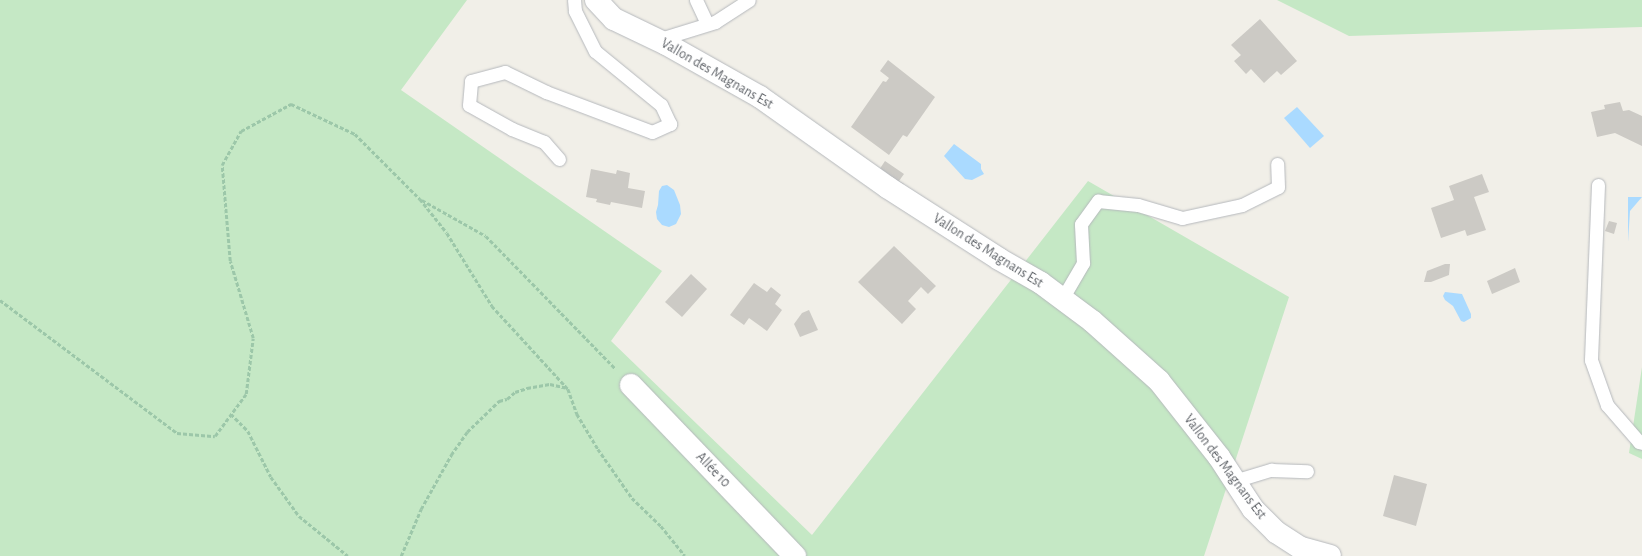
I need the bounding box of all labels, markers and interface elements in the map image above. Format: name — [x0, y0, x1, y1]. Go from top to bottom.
street label: Vallon des Magnans Est — [658, 35, 776, 113]
street label: Vallon des Magnans Est — [930, 210, 1046, 292]
street label: Vallon des Magnans Est — [1180, 411, 1270, 523]
street label: Allée 10 — [692, 449, 734, 491]

